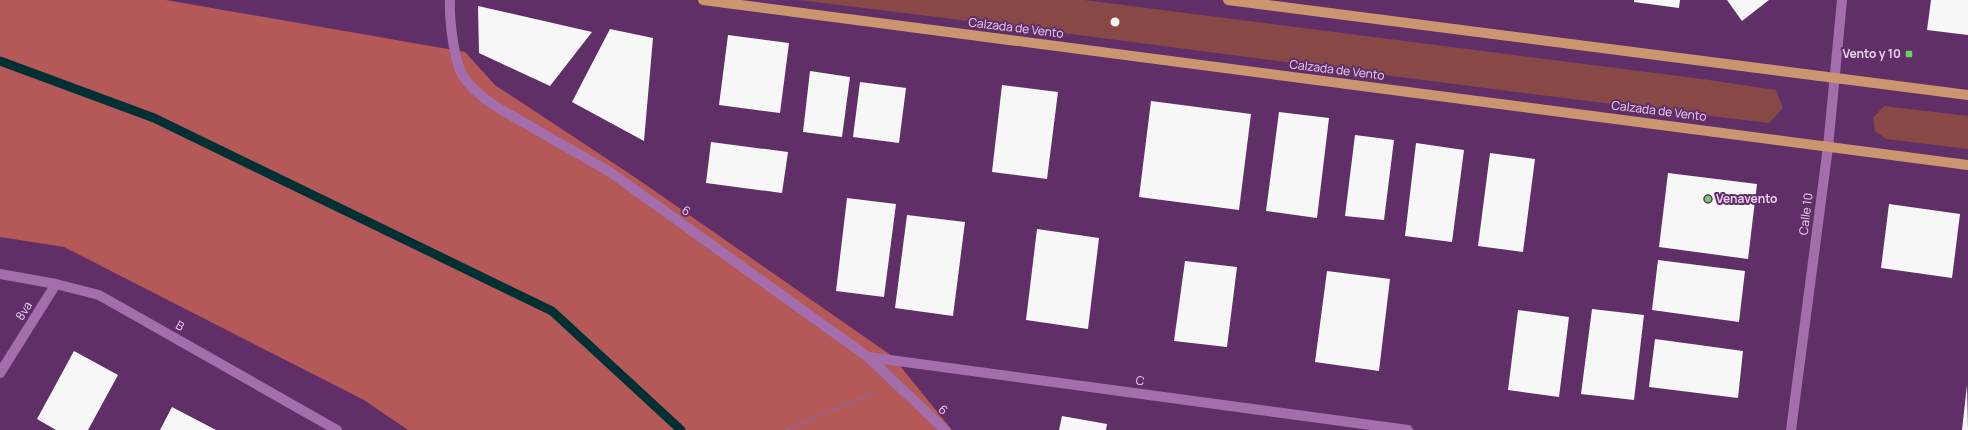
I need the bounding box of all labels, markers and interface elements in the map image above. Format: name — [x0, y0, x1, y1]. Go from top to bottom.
street label: Calzada de Vento — [968, 13, 1065, 42]
place label: Vento y 10 — [1843, 45, 1901, 62]
marker: Vento y 10 — [1904, 49, 1914, 59]
street label: Calzada de Vento — [1289, 55, 1386, 84]
street label: Calzada de Vento — [1611, 96, 1708, 125]
place label: Venavento — [1716, 190, 1777, 207]
street label: Calle 10 — [1794, 192, 1817, 236]
marker: Venavento — [1703, 194, 1713, 204]
street label: 6 — [678, 202, 694, 220]
street label: 8va — [11, 298, 36, 323]
street label: B — [173, 316, 188, 335]
street label: C — [1135, 371, 1146, 390]
street label: 6 — [935, 401, 952, 418]

